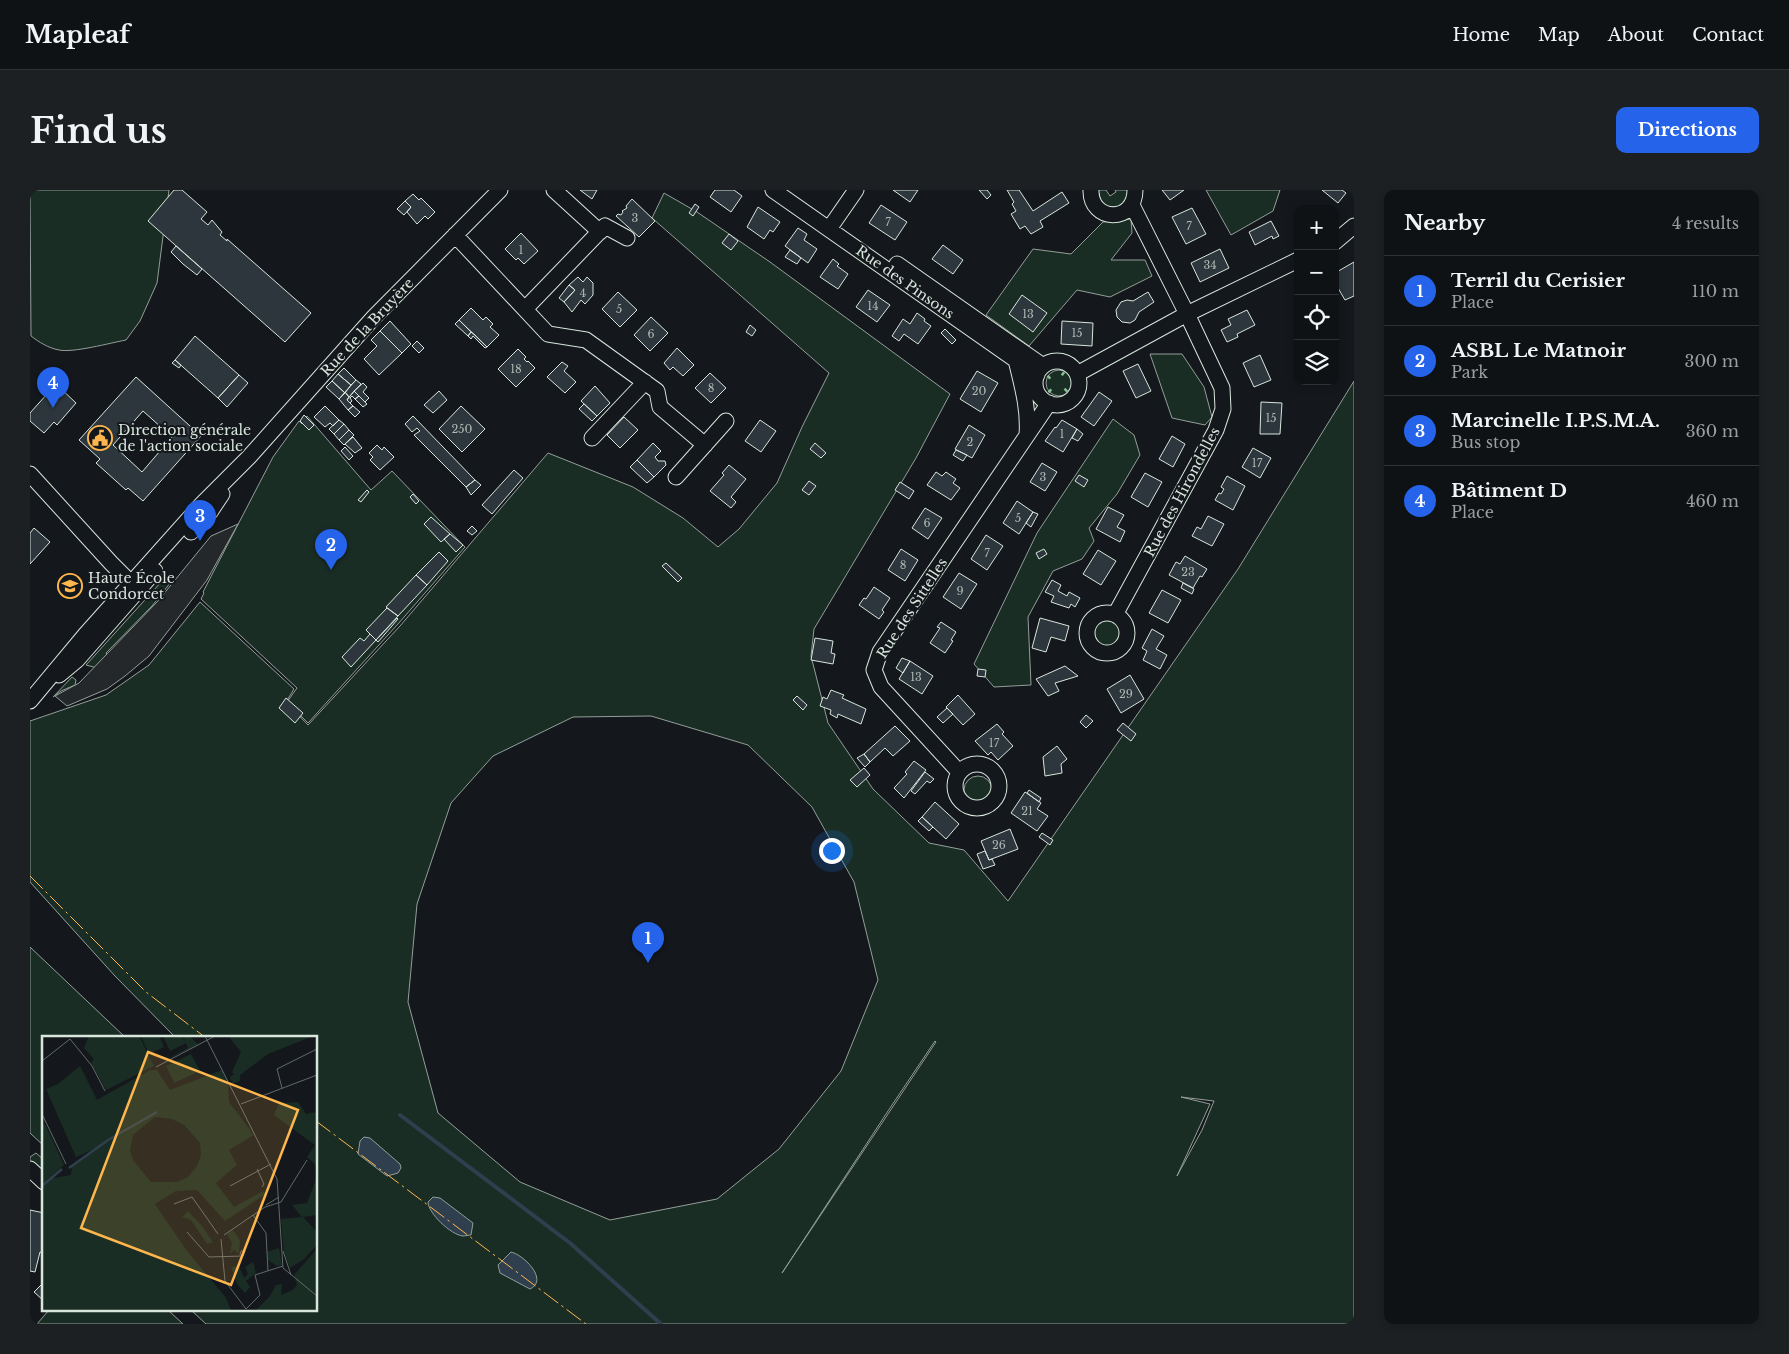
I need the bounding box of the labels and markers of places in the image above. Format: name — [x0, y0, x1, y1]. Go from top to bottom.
pin: 4 — [37, 367, 69, 408]
place label: Direction générale de l'action sociale — [118, 421, 251, 455]
public building icon: Direction générale de l'action sociale — [87, 425, 113, 451]
pin: 3 — [184, 500, 216, 541]
pin: 2 — [315, 529, 347, 570]
place label: Haute École Condorcet — [88, 569, 175, 603]
school or university icon: Haute École Condorcet — [57, 573, 83, 599]
pin: 1 — [632, 922, 664, 963]

